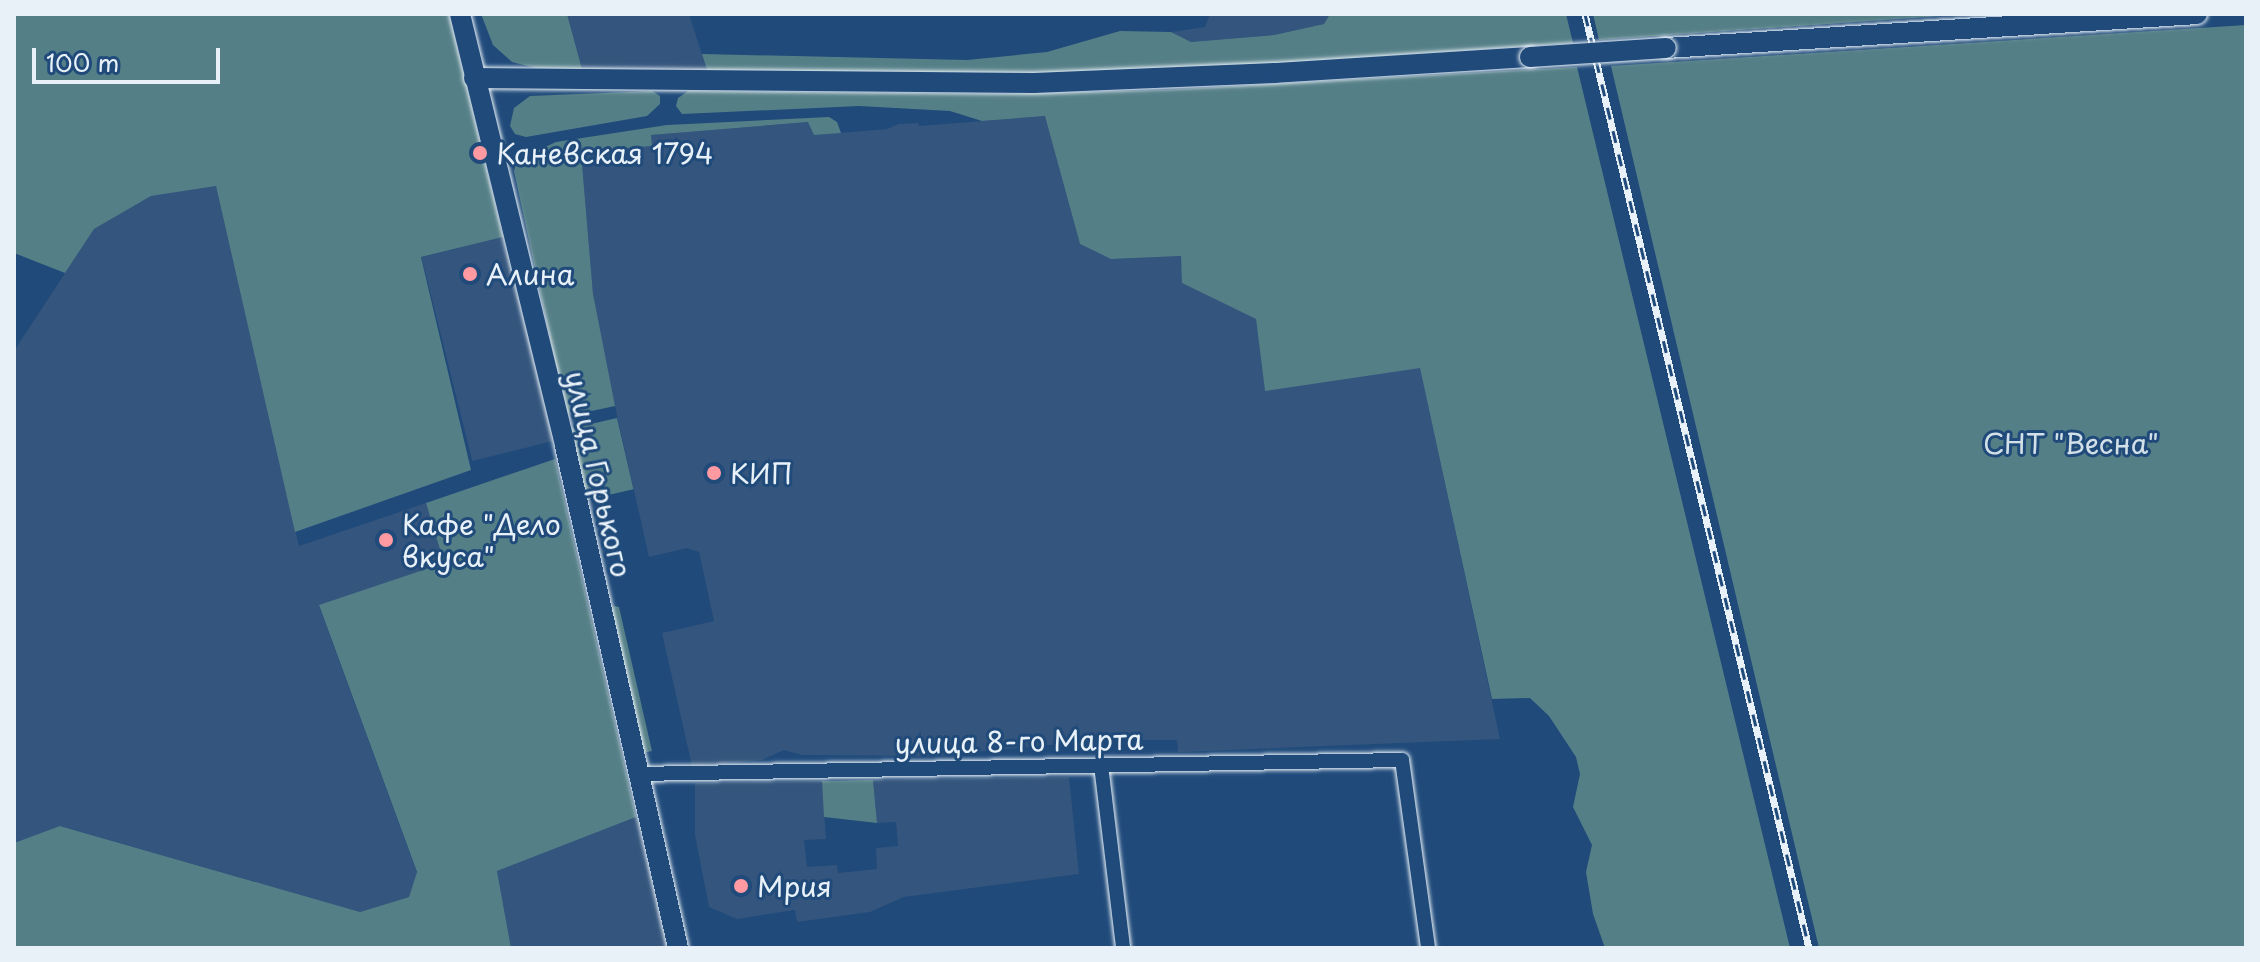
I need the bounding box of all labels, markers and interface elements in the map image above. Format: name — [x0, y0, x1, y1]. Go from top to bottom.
scale bar — [36, 32, 224, 82]
text: 100 m — [46, 44, 119, 80]
place label: Каневская 1794 — [496, 136, 714, 170]
marker: Каневская 1794 — [471, 144, 489, 162]
place label: Алина — [486, 257, 574, 291]
marker: Алина — [461, 265, 479, 283]
street label: улица Горького — [559, 367, 639, 581]
park label: СНТ "Весна" — [1983, 426, 2159, 460]
place label: КИП — [730, 456, 793, 490]
marker: КИП — [705, 464, 723, 482]
place label: Кафе "Дело вкуса" — [402, 507, 561, 573]
marker: Кафе "Дело вкуса" — [377, 531, 395, 549]
street label: улица 8-го Марта — [893, 722, 1145, 760]
place label: Мрия — [757, 869, 832, 903]
marker: Мрия — [732, 877, 750, 895]

